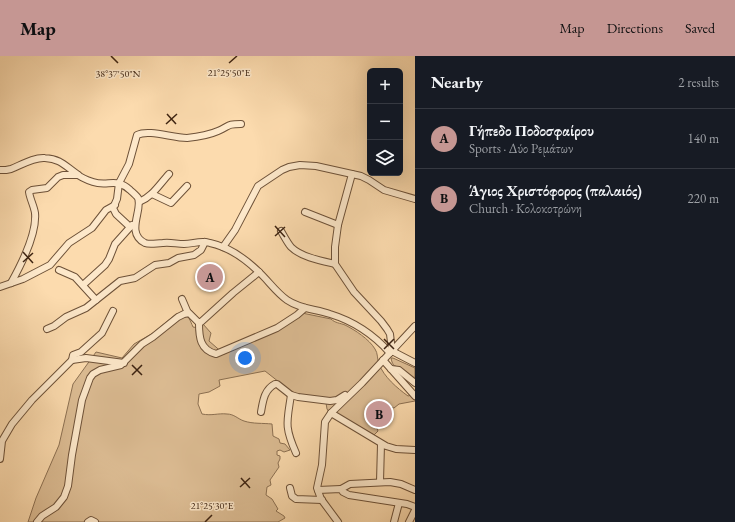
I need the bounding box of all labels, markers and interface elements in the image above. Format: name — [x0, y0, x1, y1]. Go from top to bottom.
text: Map — [20, 16, 56, 41]
text: Map — [559, 19, 585, 37]
text: Directions — [607, 19, 663, 37]
text: Saved — [685, 19, 715, 37]
text: 21°25'50"E — [208, 66, 251, 79]
text: 38°37'50"N — [96, 67, 141, 80]
map controls — [367, 68, 403, 176]
button: + — [367, 68, 403, 104]
text: Nearby — [431, 71, 483, 93]
text: 2 results — [678, 74, 719, 91]
button: − — [367, 104, 403, 140]
text: Γήπεδο Ποδοσφαίρου — [469, 121, 594, 140]
text: A — [439, 130, 449, 147]
text: 140 m — [688, 130, 719, 147]
button: layers — [367, 140, 403, 176]
text: Sports · Δύο Ρεμάτων — [469, 140, 573, 157]
text: Άγιος Χριστόφορος (παλαιός) — [469, 181, 642, 200]
text: B — [440, 190, 448, 207]
text: 220 m — [688, 190, 719, 207]
text: Church · Κολοκοτρώνη — [469, 200, 582, 217]
pin: A — [197, 262, 223, 292]
your location — [235, 348, 255, 368]
pin: B — [366, 399, 392, 429]
text: 21°25'30"E — [191, 499, 234, 512]

